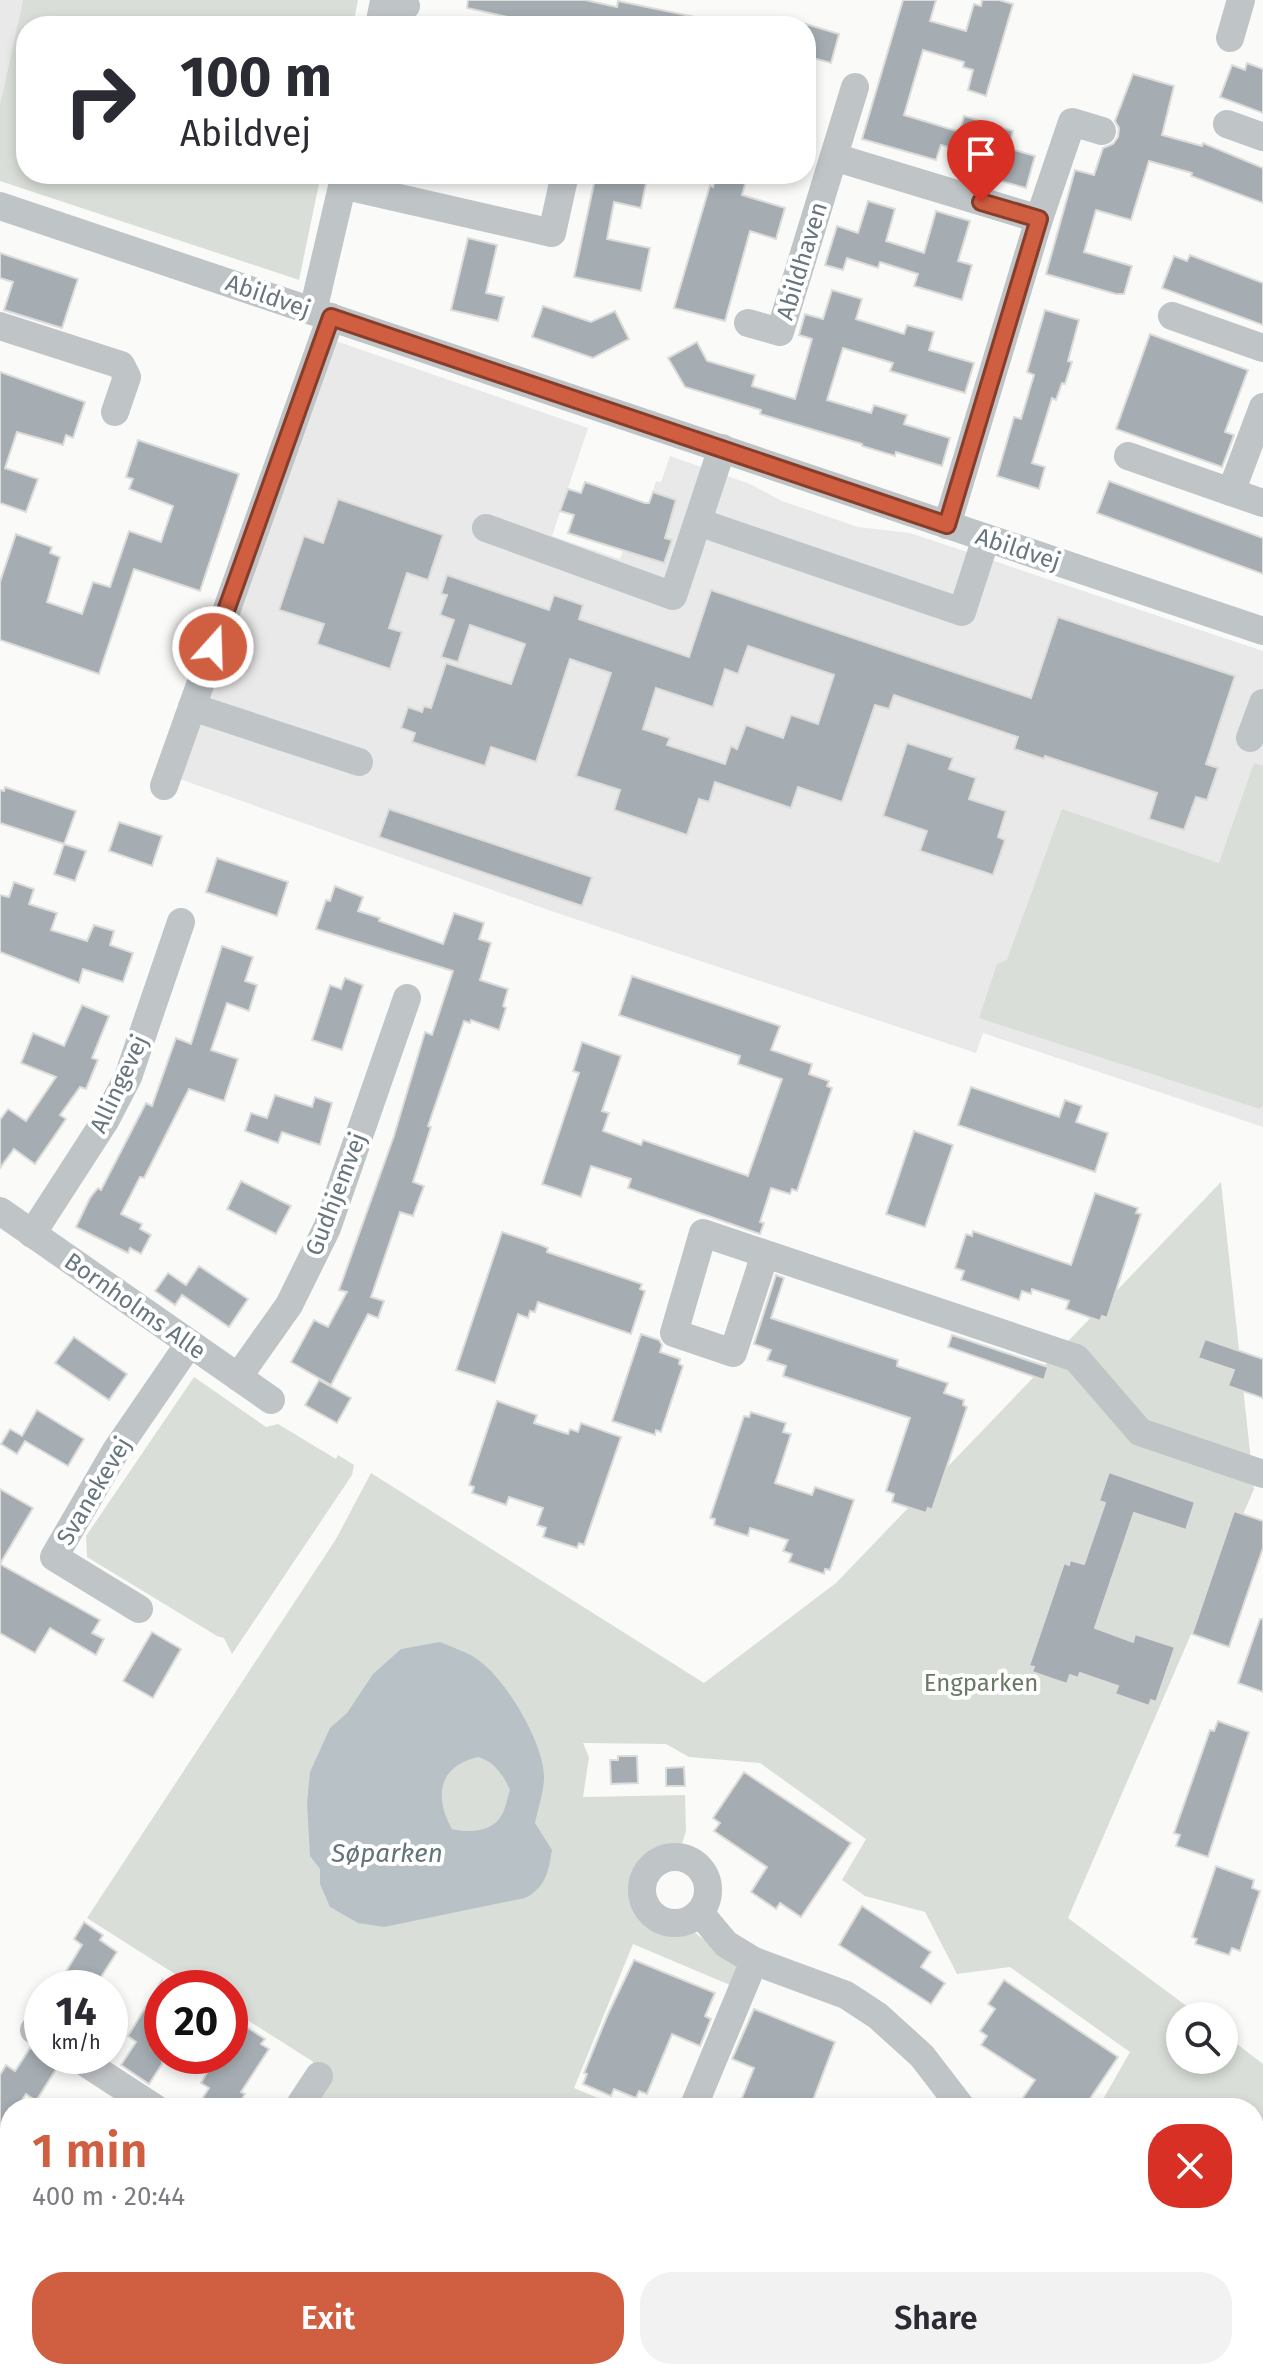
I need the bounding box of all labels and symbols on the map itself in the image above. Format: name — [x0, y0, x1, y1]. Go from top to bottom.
pin — [947, 120, 1015, 202]
street label: Abildhaven — [771, 199, 833, 323]
street label: Abildvej — [222, 269, 314, 323]
street label: Abildvej — [972, 522, 1064, 576]
position arrow — [171, 605, 255, 689]
street label: Allingevej — [84, 1030, 154, 1138]
street label: Gudhjemvej — [300, 1129, 372, 1259]
street label: Bornholms Alle — [59, 1247, 211, 1365]
street label: Svanekevej — [51, 1432, 137, 1550]
park label: Engparken — [924, 1669, 1038, 1697]
water label: Søparken — [330, 1838, 443, 1869]
speed limit sign: 20 — [144, 1970, 248, 2074]

